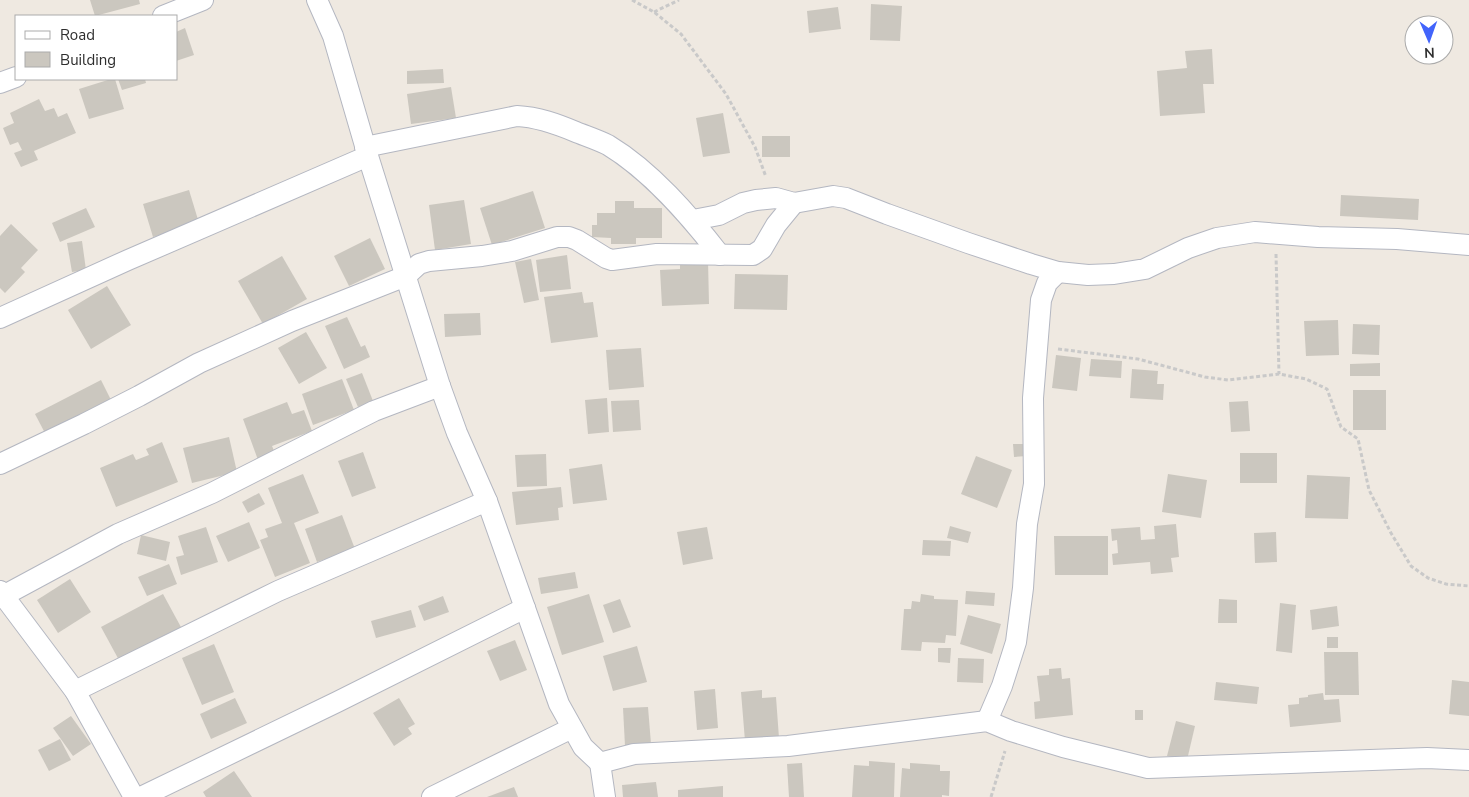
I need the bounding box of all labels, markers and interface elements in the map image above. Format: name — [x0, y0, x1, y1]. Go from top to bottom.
legend — [15, 15, 178, 80]
north arrow — [1404, 15, 1454, 65]
text: Road — [60, 25, 95, 45]
text: N — [1424, 43, 1435, 62]
text: Building — [60, 50, 116, 70]

